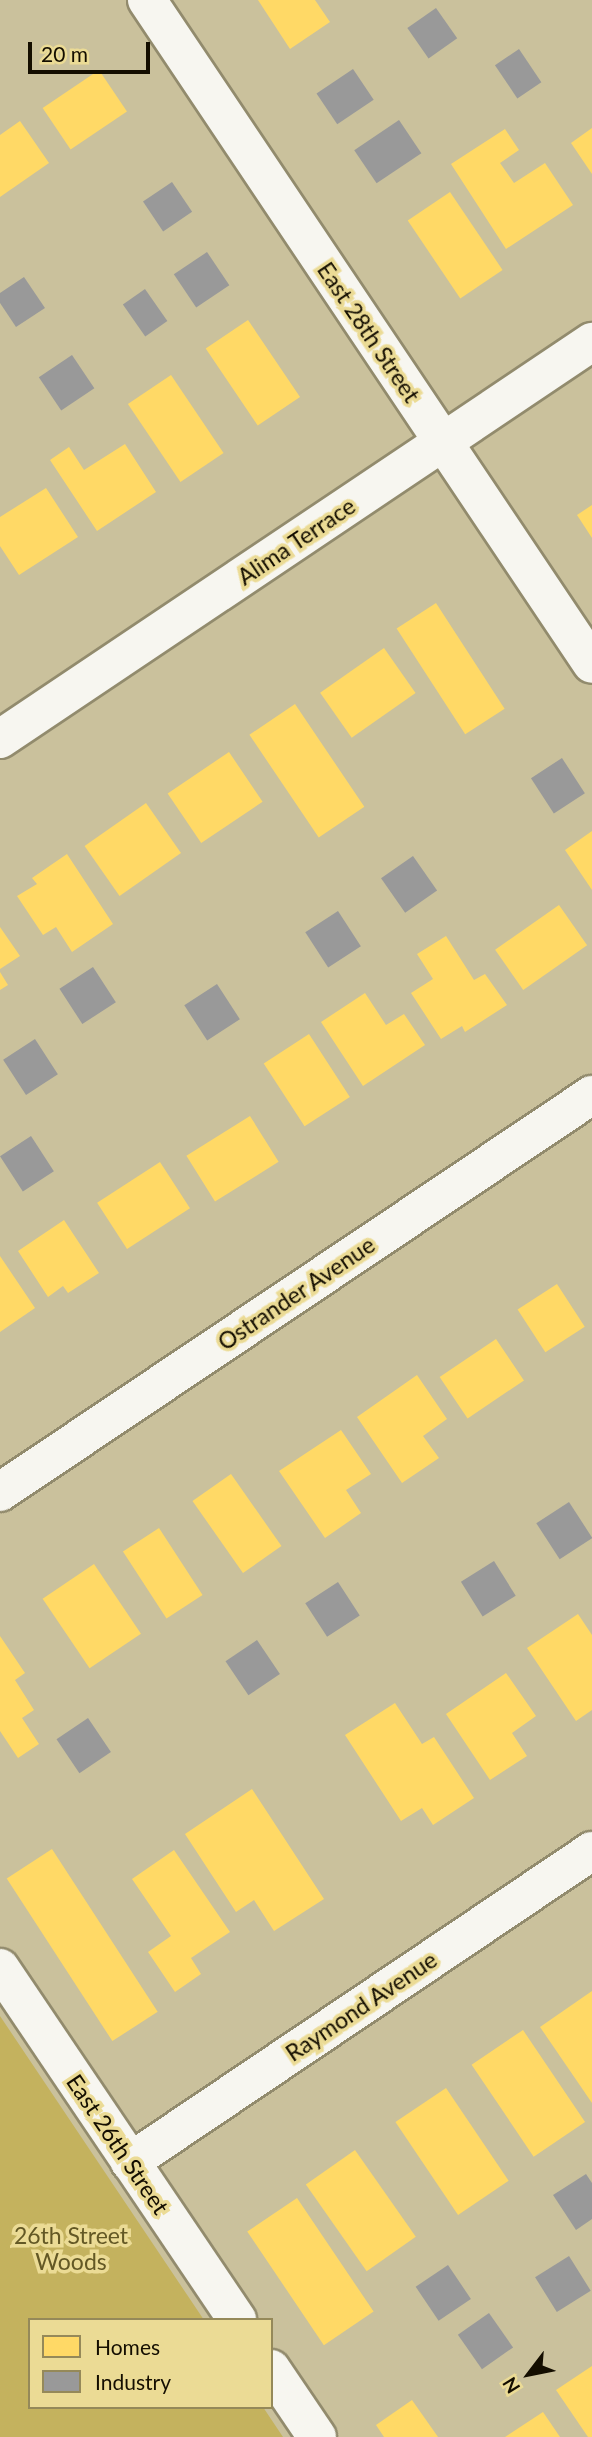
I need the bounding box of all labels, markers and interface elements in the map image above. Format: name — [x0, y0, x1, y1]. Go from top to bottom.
scale bar — [32, 28, 154, 72]
text: 20 m — [41, 41, 88, 66]
street label: East 28th Street — [312, 257, 426, 407]
street label: Alima Terrace — [232, 491, 360, 591]
street label: Ostrander Avenue — [212, 1230, 380, 1356]
street label: Raymond Avenue — [280, 1945, 442, 2067]
street label: East 26th Street — [61, 2069, 175, 2219]
park label: 26th Street Woods — [14, 2221, 128, 2275]
legend — [28, 2318, 273, 2409]
text: Homes — [95, 2334, 160, 2359]
north arrow — [494, 2339, 564, 2409]
text: Industry — [95, 2369, 171, 2394]
text: N — [497, 2373, 524, 2398]

